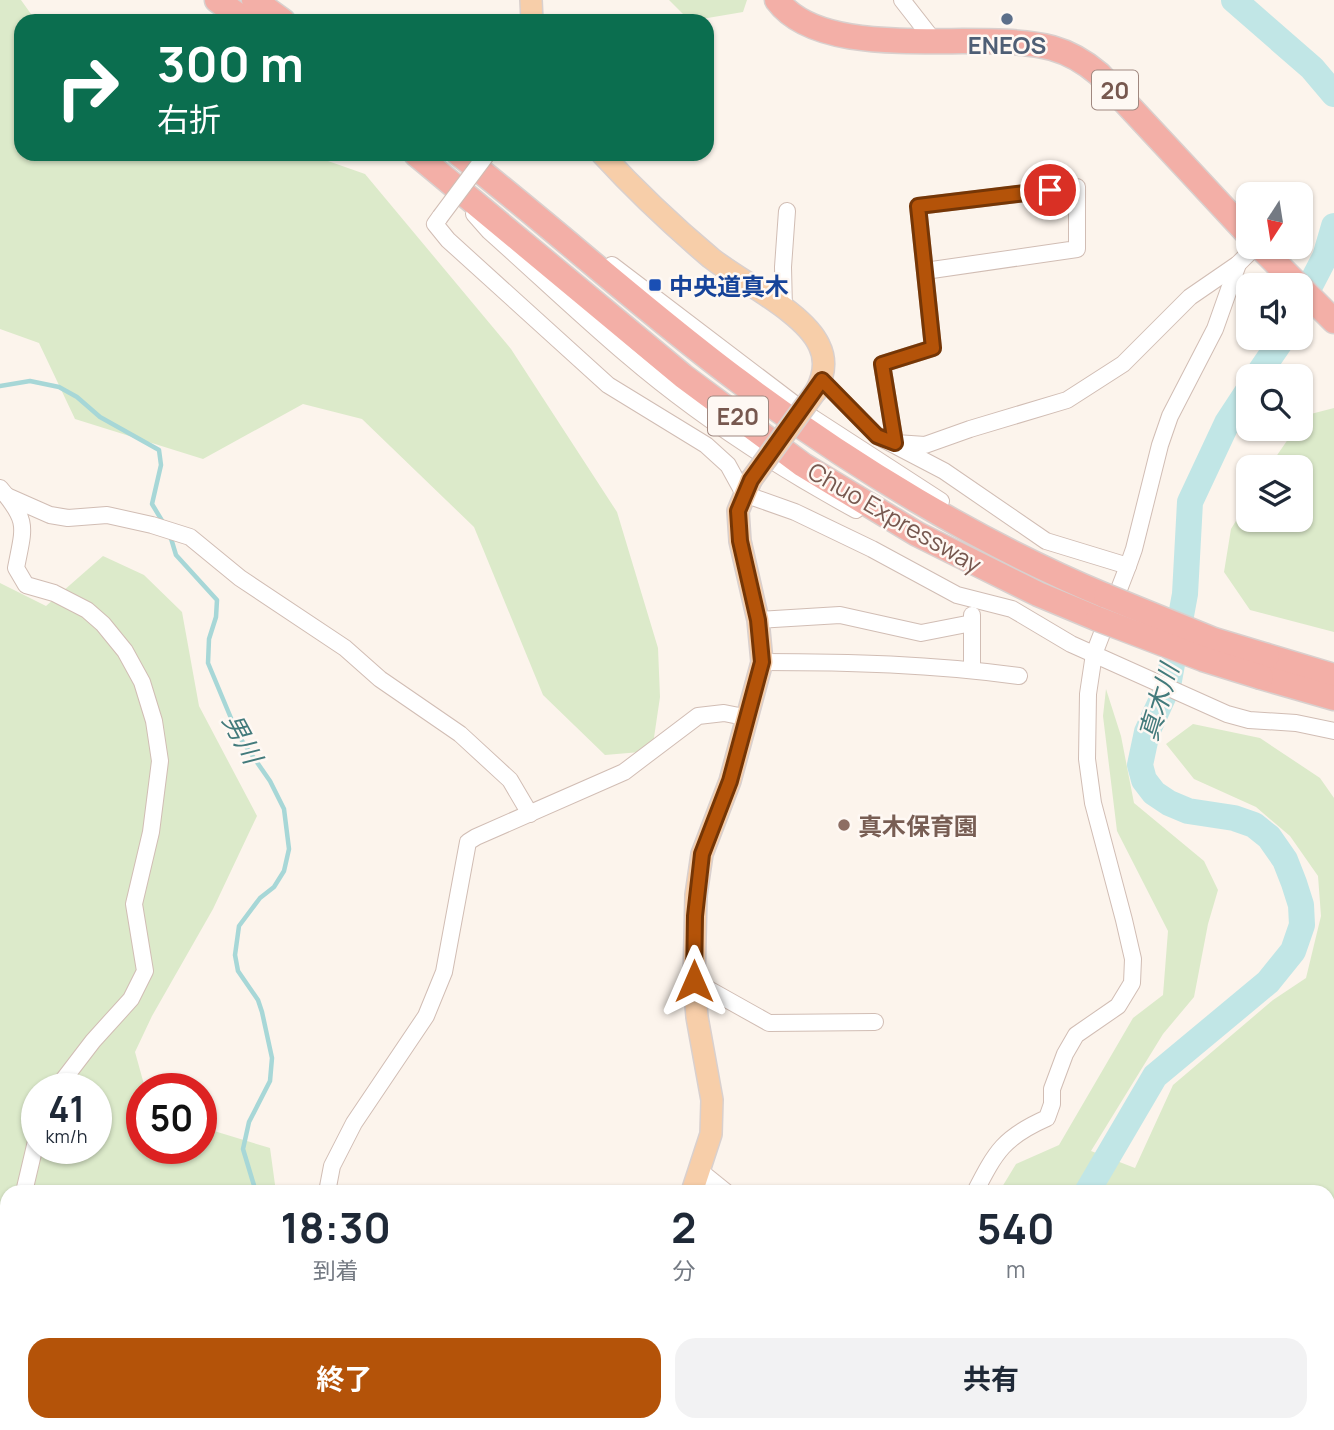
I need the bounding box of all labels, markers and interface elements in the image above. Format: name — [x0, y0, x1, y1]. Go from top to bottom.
marker: ENEOS — [999, 11, 1015, 27]
place label: ENEOS — [968, 28, 1046, 61]
text: 300 m — [157, 30, 304, 97]
icon: right — [42, 42, 133, 133]
road number: 20 — [1092, 71, 1138, 110]
text: 右折 — [157, 97, 221, 141]
pin — [1020, 160, 1080, 220]
icon: arrive — [1031, 171, 1069, 209]
north arrow — [1236, 182, 1312, 259]
map controls — [1236, 182, 1313, 532]
place label: 中央道真木 — [669, 269, 789, 302]
button: sound — [1236, 273, 1313, 350]
marker: 中央道真木 — [647, 277, 663, 293]
button: search — [1236, 364, 1313, 441]
road number: E20 — [708, 396, 768, 436]
street label: Chuo Expressway — [802, 454, 988, 580]
button: layers — [1236, 455, 1313, 532]
water label: 真木川 — [1129, 657, 1187, 745]
water label: 男川 — [215, 707, 273, 772]
place label: 真木保育園 — [858, 809, 978, 842]
marker: 真木保育園 — [836, 817, 852, 833]
position arrow — [657, 944, 731, 1018]
speed limit sign: 50 — [126, 1073, 217, 1164]
text: 41 — [48, 1085, 85, 1133]
text: km/h — [46, 1124, 87, 1148]
text: 18:30 — [280, 1198, 391, 1256]
text: 2 — [671, 1198, 696, 1256]
text: 540 — [977, 1199, 1055, 1257]
text: m — [1006, 1253, 1025, 1285]
text: 到着 — [313, 1254, 359, 1286]
text: 分 — [672, 1254, 695, 1286]
button: 終了 — [28, 1338, 661, 1418]
button: 共有 — [675, 1338, 1307, 1418]

